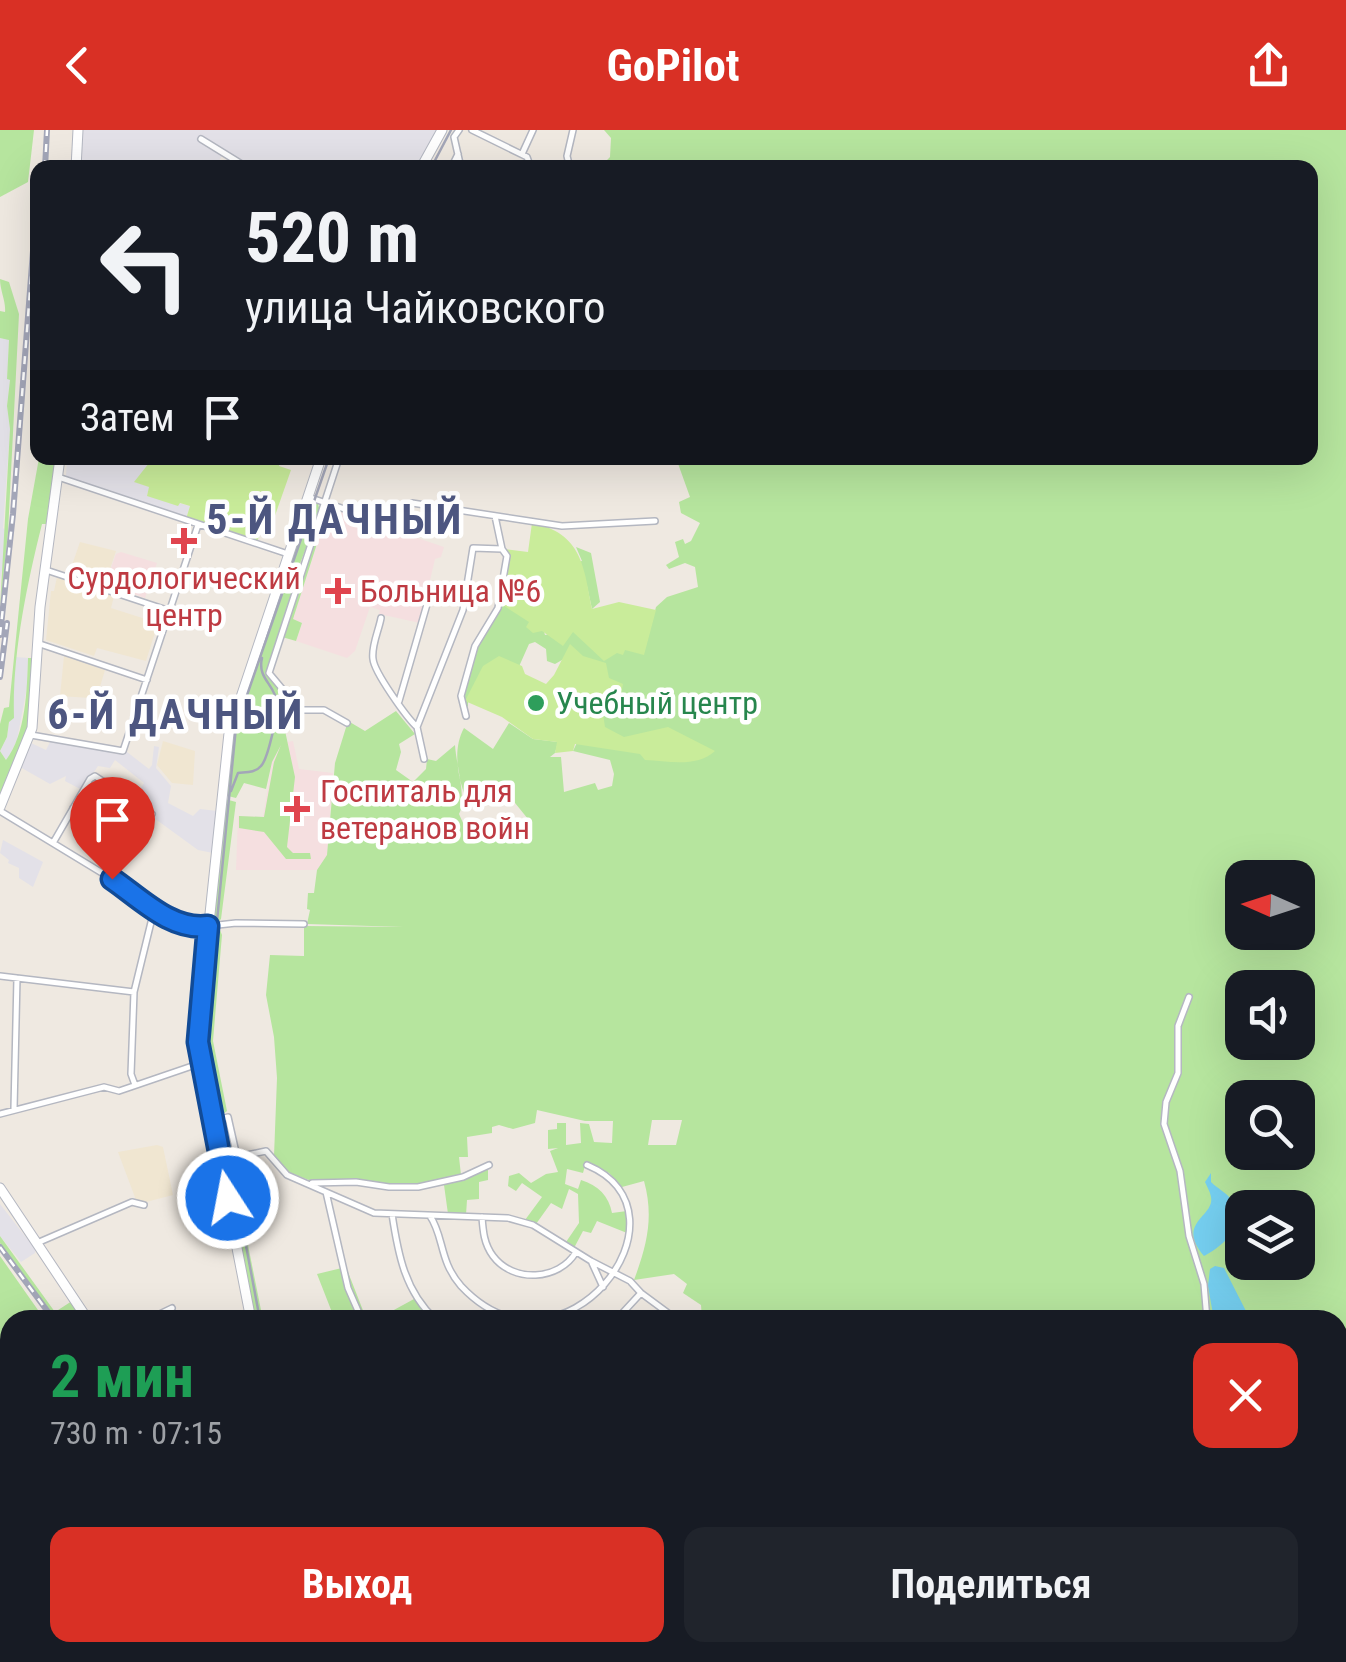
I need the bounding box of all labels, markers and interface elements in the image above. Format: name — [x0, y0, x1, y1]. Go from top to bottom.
icon: back — [50, 38, 105, 93]
icon: share — [1241, 38, 1296, 93]
text: GoPilot — [606, 39, 740, 92]
text: 520 m — [245, 197, 419, 279]
icon: left — [80, 200, 210, 330]
text: улица Чайковского — [245, 281, 606, 334]
icon: arrive — [195, 390, 250, 445]
text: Затем — [80, 396, 175, 440]
district label: 5-Й ДАЧНЫЙ — [206, 495, 464, 544]
marker: Сурдологический центр — [171, 528, 197, 554]
place label: Сурдологический центр — [67, 559, 301, 634]
place label: Больница №6 — [360, 572, 541, 610]
marker: Больница №6 — [325, 578, 351, 604]
place label: Учебный центр — [556, 684, 758, 722]
district label: 6-Й ДАЧНЫЙ — [47, 690, 305, 739]
marker: Учебный центр — [525, 692, 547, 714]
place label: Госпиталь для ветеранов войн — [320, 772, 530, 847]
pin — [70, 777, 155, 880]
icon: arrive — [85, 792, 140, 847]
marker: Госпиталь для ветеранов войн — [284, 796, 310, 822]
north arrow — [1225, 860, 1315, 950]
map controls — [1225, 860, 1315, 1280]
button: sound — [1225, 970, 1315, 1060]
button: search — [1225, 1080, 1315, 1170]
position arrow — [176, 1146, 280, 1250]
button: layers — [1225, 1190, 1315, 1280]
text: 2 мин — [50, 1341, 194, 1412]
button: close — [1193, 1343, 1298, 1448]
text: 730 m · 07:15 — [50, 1414, 222, 1452]
button: Выход — [50, 1527, 664, 1642]
button: Поделиться — [684, 1527, 1298, 1642]

